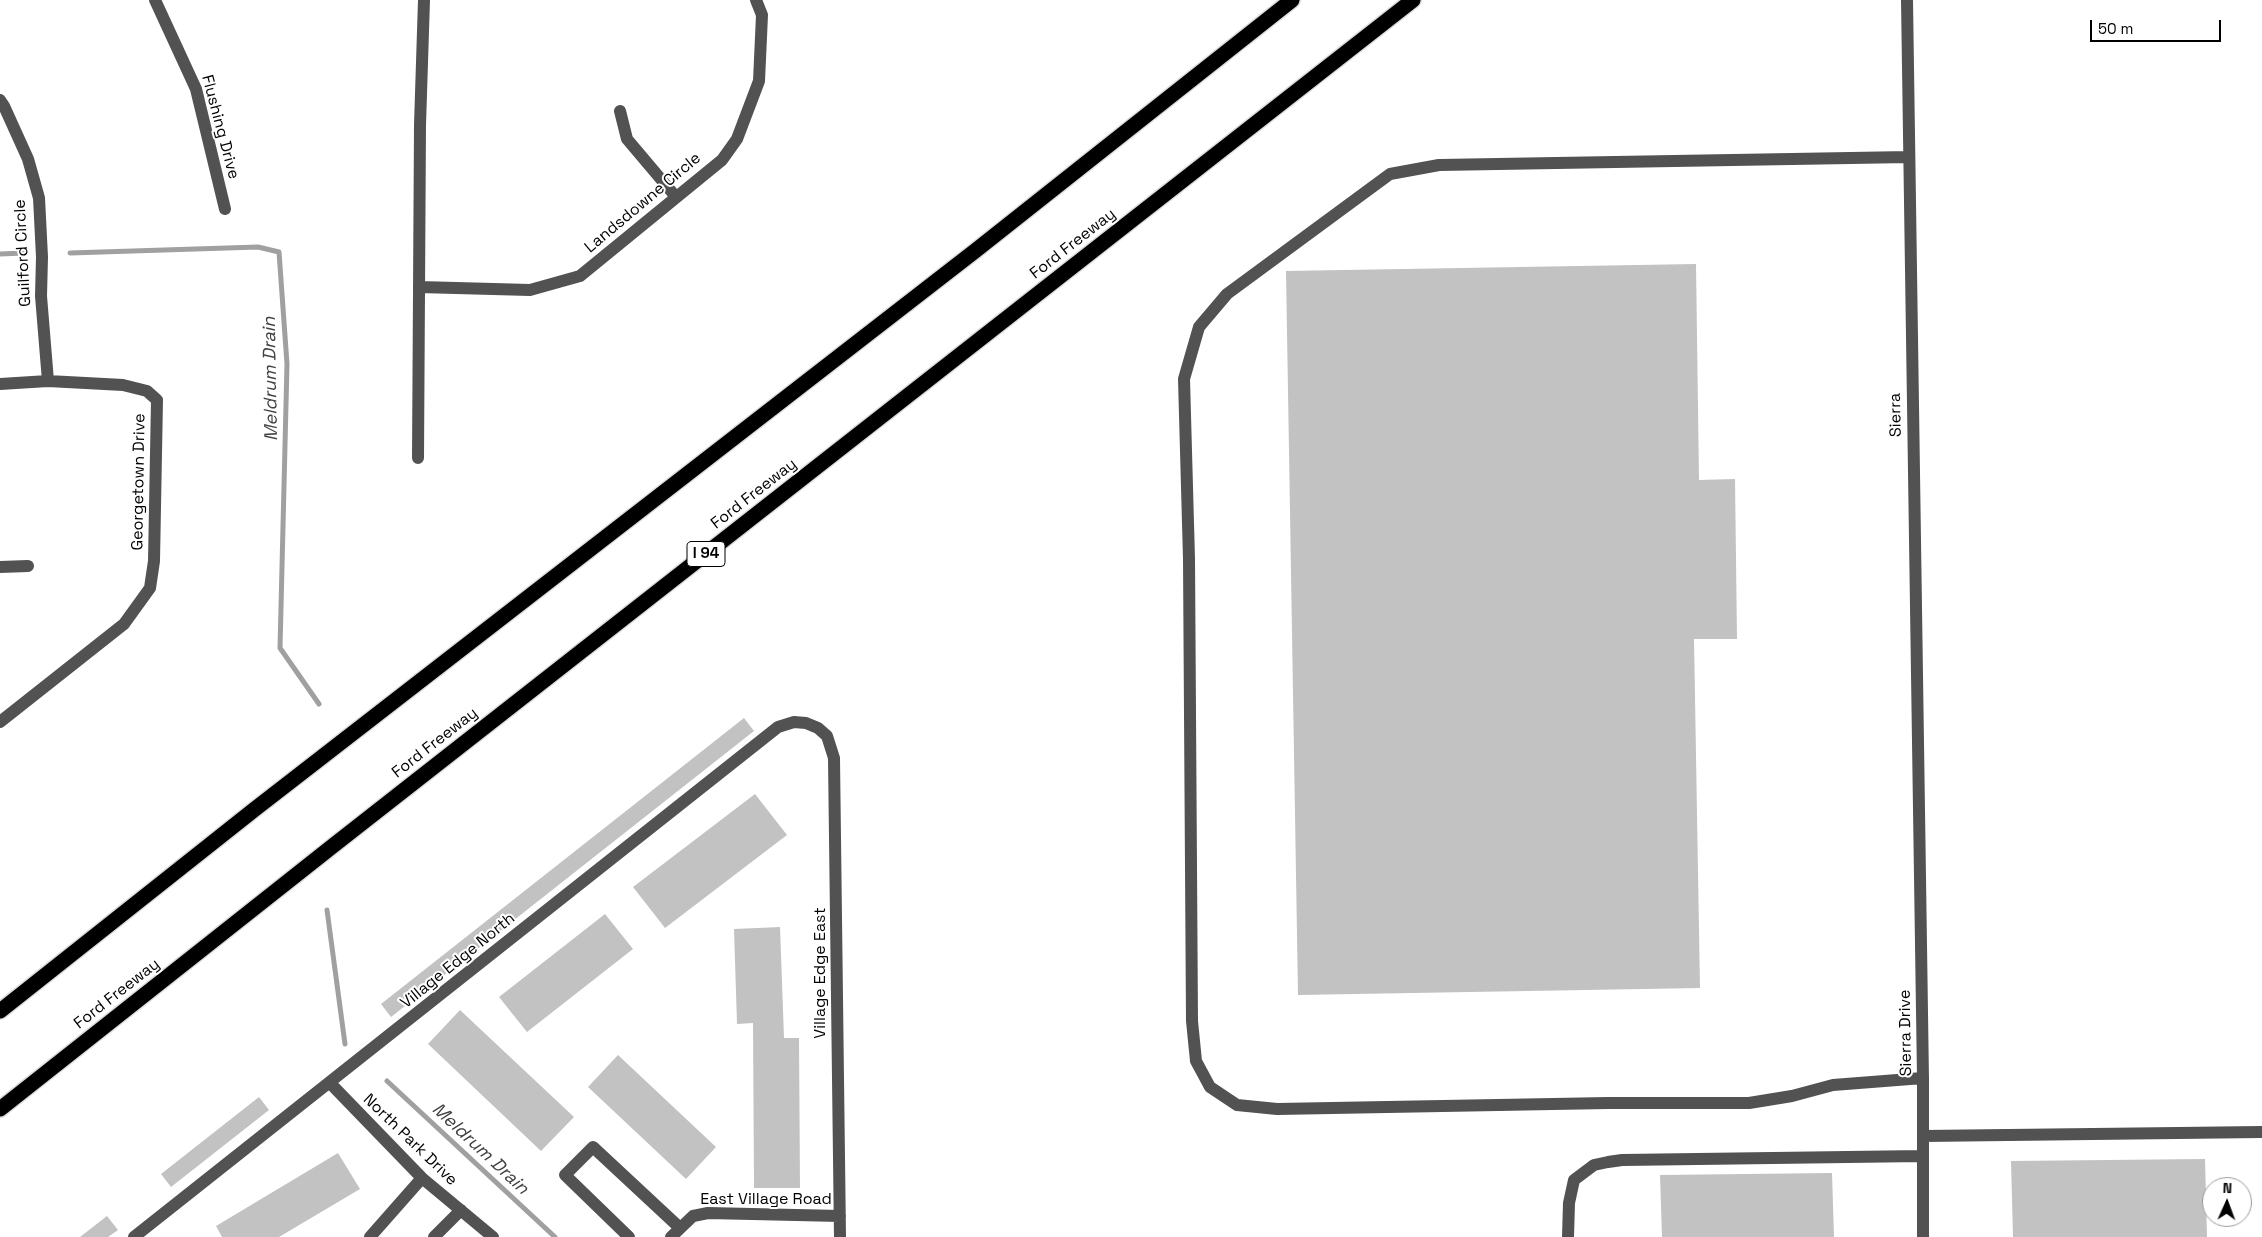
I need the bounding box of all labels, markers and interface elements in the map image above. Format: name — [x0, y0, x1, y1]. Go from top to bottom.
scale bar — [2092, 10, 2223, 42]
text: 50 m — [2098, 19, 2133, 38]
street label: Flushing Drive — [197, 73, 243, 181]
street label: Landsdowne Circle — [581, 149, 705, 257]
street label: Guilford Circle — [11, 199, 35, 307]
street label: Ford Freeway — [1026, 205, 1120, 283]
water label: Meldrum Drain — [259, 317, 283, 441]
street label: Sierra — [1886, 393, 1906, 437]
street label: Georgetown Drive — [128, 413, 150, 551]
street label: Ford Freeway — [707, 455, 801, 533]
road number: I 94 — [687, 542, 725, 566]
street label: Ford Freeway — [388, 704, 482, 782]
street label: Village Edge East — [811, 907, 831, 1039]
street label: Village Edge North — [397, 909, 519, 1013]
street label: Ford Freeway — [70, 955, 164, 1033]
street label: Sierra Drive — [1896, 990, 1916, 1076]
street label: North Park Drive — [359, 1090, 461, 1190]
water label: Meldrum Drain — [427, 1099, 533, 1199]
north arrow — [2202, 1177, 2252, 1227]
text: N — [2222, 1179, 2232, 1197]
street label: East Village Road — [700, 1190, 832, 1210]

